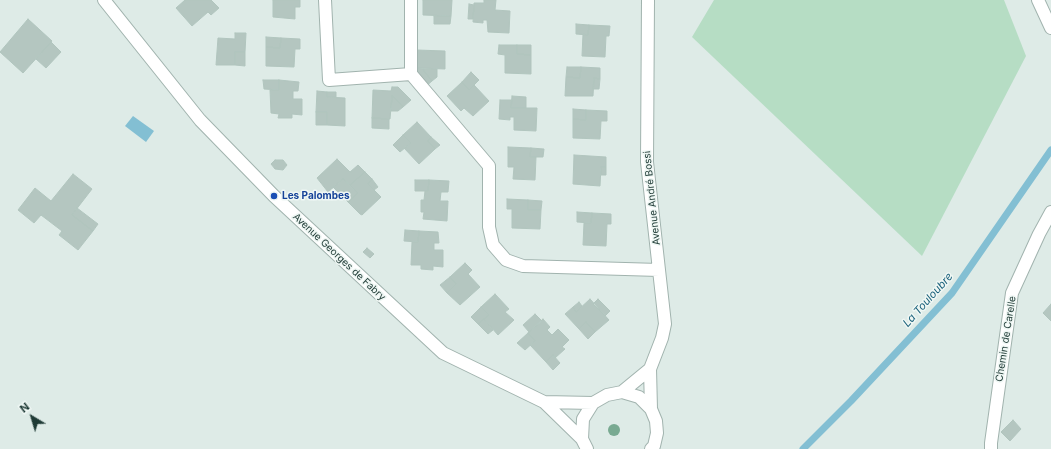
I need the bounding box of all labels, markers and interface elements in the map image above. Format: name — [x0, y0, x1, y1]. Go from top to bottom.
street label: Avenue André Bossi — [641, 150, 663, 246]
place label: Les Palombes — [282, 190, 350, 202]
marker: Les Palombes — [269, 191, 279, 201]
street label: Avenue Georges de Fabry — [290, 211, 388, 303]
water label: La Touloubre — [900, 270, 956, 330]
street label: Chemin de Carelle — [993, 295, 1019, 383]
north arrow — [12, 397, 52, 437]
text: N — [17, 399, 32, 416]

